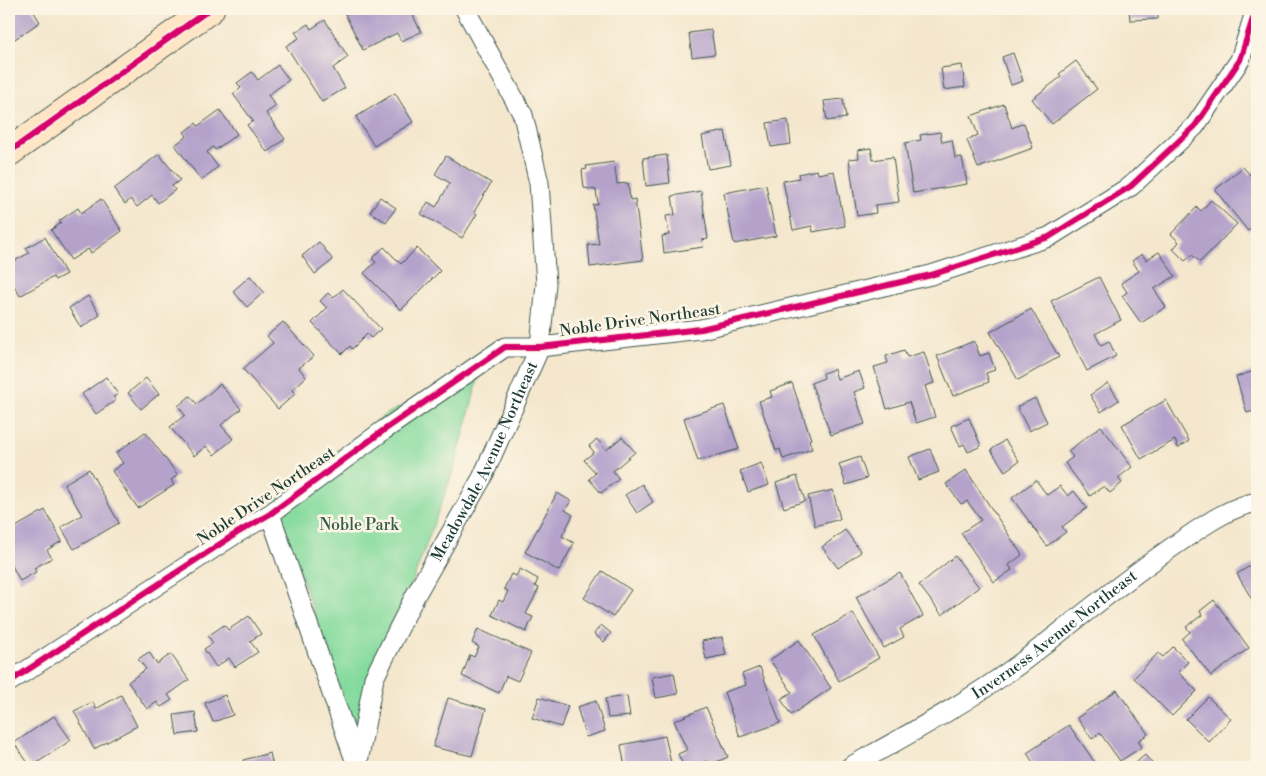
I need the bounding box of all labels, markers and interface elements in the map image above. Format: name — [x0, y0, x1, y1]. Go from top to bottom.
street label: Noble Drive Northeast — [558, 299, 722, 341]
street label: Meadowdale Avenue Northeast — [427, 358, 543, 565]
street label: Noble Drive Northeast — [193, 442, 339, 550]
park label: Noble Park — [319, 515, 400, 535]
street label: Inverness Avenue Northeast — [968, 566, 1141, 704]

